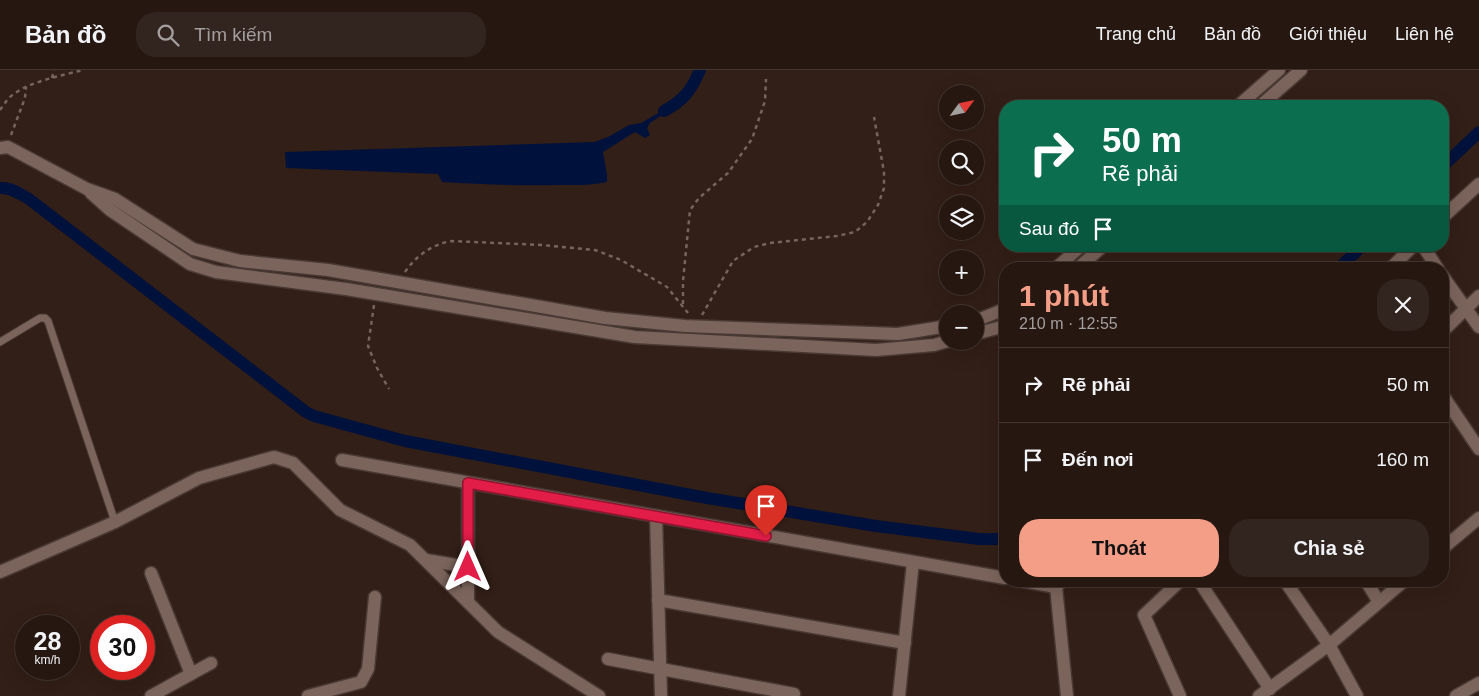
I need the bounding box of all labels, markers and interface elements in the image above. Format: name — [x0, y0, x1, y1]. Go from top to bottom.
search box — [136, 12, 486, 57]
text: Bản đồ — [25, 21, 106, 48]
icon: search — [154, 21, 182, 49]
text: Tìm kiếm — [194, 24, 272, 45]
text: Trang chủ — [1096, 24, 1176, 44]
text: Bản đồ — [1204, 24, 1261, 44]
text: Giới thiệu — [1289, 24, 1367, 44]
text: Liên hệ — [1395, 24, 1454, 44]
north arrow — [939, 85, 984, 130]
map controls — [939, 85, 984, 350]
icon: right — [1019, 120, 1084, 185]
text: 50 m — [1102, 120, 1182, 159]
button: search — [939, 140, 984, 185]
text: Rẽ phải — [1102, 161, 1178, 186]
button: layers — [939, 195, 984, 240]
icon: arrive — [1089, 215, 1117, 243]
text: Sau đó — [1019, 218, 1079, 239]
button: + — [939, 250, 984, 295]
text: 1 phút — [1019, 279, 1109, 312]
button: close — [1377, 279, 1429, 331]
button: − — [939, 305, 984, 350]
text: 210 m · 12:55 — [1019, 315, 1118, 332]
icon: right — [1019, 371, 1047, 399]
text: Rẽ phải — [1062, 374, 1131, 395]
text: 50 m — [1387, 374, 1429, 395]
icon: arrive — [1019, 446, 1047, 474]
text: Đến nơi — [1062, 449, 1134, 470]
text: 160 m — [1376, 449, 1429, 470]
pin — [745, 485, 787, 536]
icon: arrive — [752, 492, 780, 520]
button: Thoát — [1019, 519, 1219, 577]
button: Chia sẻ — [1229, 519, 1429, 577]
position arrow — [441, 540, 493, 592]
speed limit sign: 30 — [90, 615, 155, 680]
text: 28 — [34, 627, 61, 655]
text: km/h — [34, 653, 61, 667]

